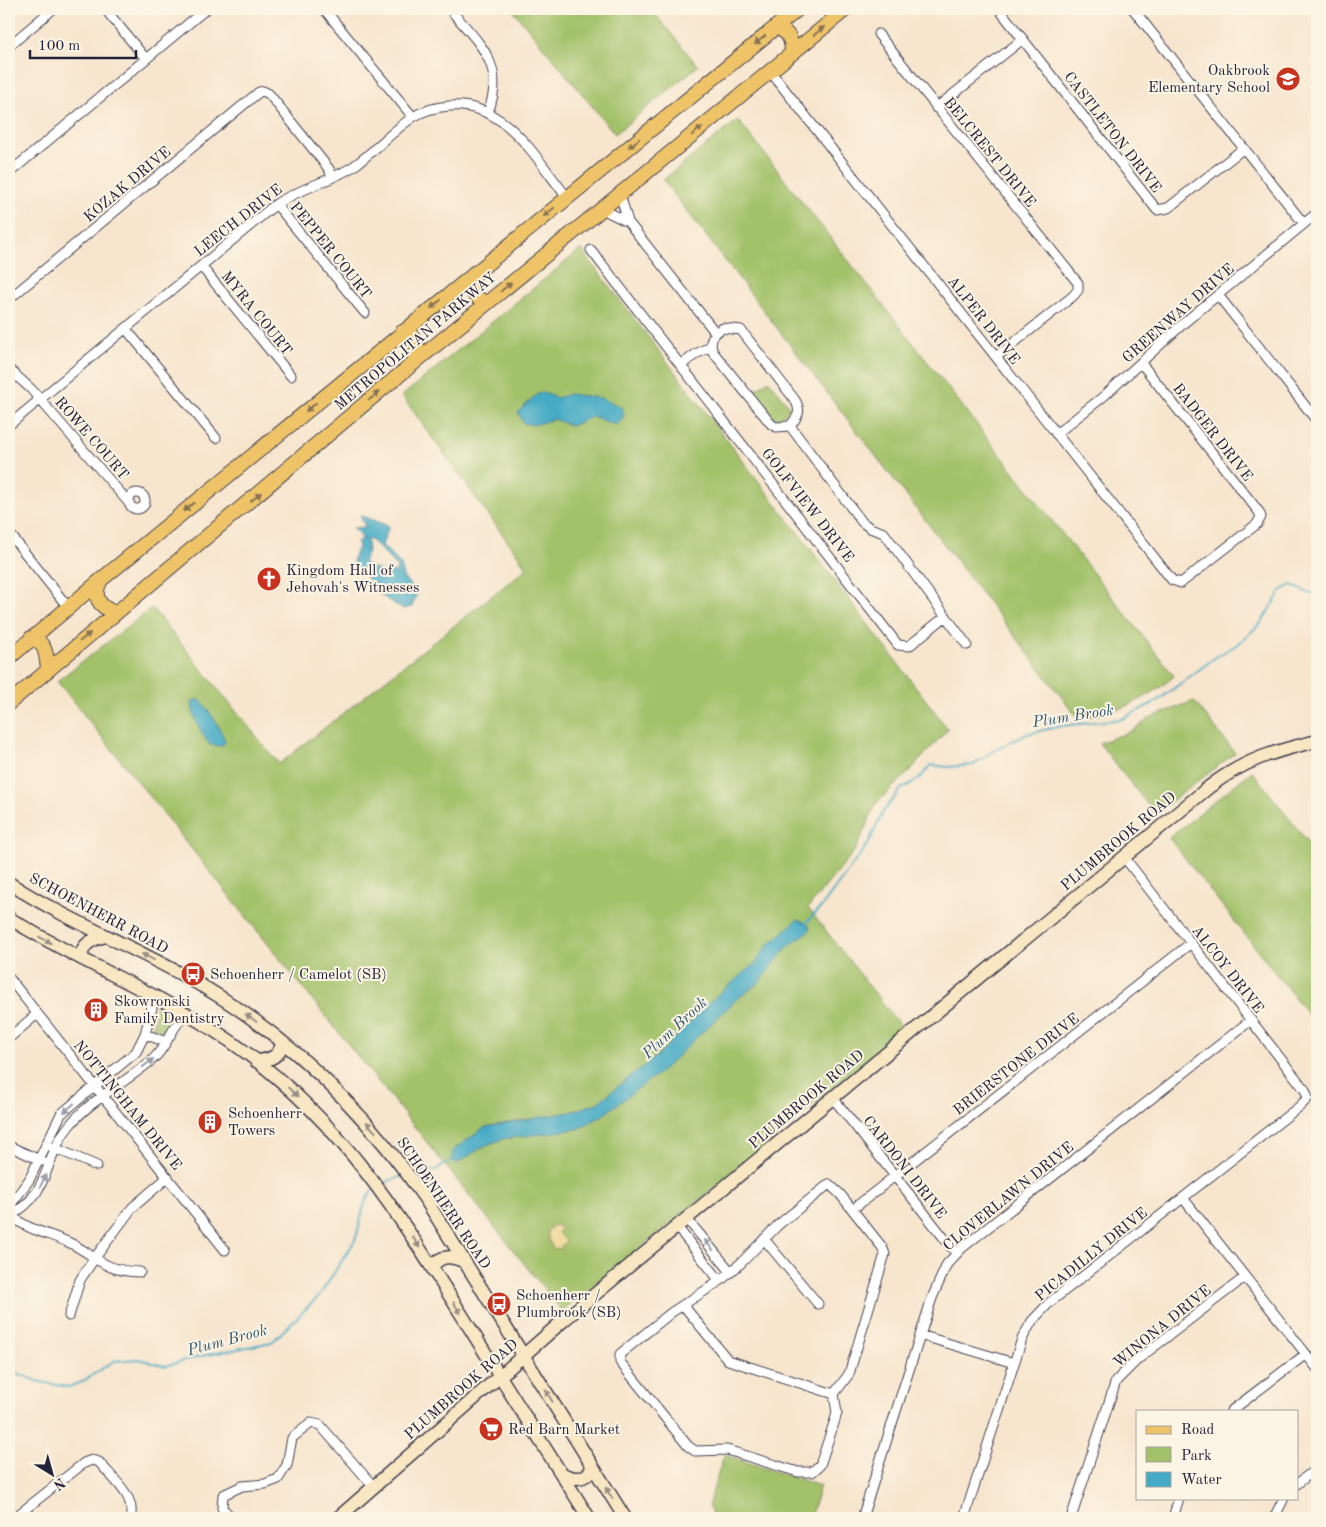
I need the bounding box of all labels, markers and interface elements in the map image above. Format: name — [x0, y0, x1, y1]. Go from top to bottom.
one-way arrow — [812, 25, 825, 36]
scale bar — [30, 28, 136, 60]
one-way arrow — [754, 34, 767, 45]
text: 100 m — [38, 39, 80, 54]
place label: Oakbrook Elementary School — [1148, 64, 1270, 96]
school or university icon: Oakbrook Elementary School — [1275, 66, 1301, 92]
street label: CASTLETON DRIVE — [1060, 70, 1163, 196]
street label: BELCREST DRIVE — [940, 95, 1038, 211]
one-way arrow — [691, 125, 704, 136]
one-way arrow — [628, 137, 641, 148]
street label: KOZAK DRIVE — [82, 145, 174, 226]
street label: LEECH DRIVE — [192, 182, 286, 260]
street label: PEPPER COURT — [286, 200, 373, 302]
one-way arrow — [543, 206, 555, 217]
street label: GREENWAY DRIVE — [1120, 262, 1238, 367]
street label: MYRA COURT — [218, 269, 294, 359]
street label: METROPOLITAN PARKWAY — [332, 270, 499, 414]
street label: ALPER DRIVE — [944, 274, 1022, 368]
one-way arrow — [499, 282, 512, 293]
one-way arrow — [430, 299, 443, 310]
street label: BADGER DRIVE — [1169, 381, 1254, 485]
one-way arrow — [368, 390, 381, 401]
street label: ROWE COURT — [51, 395, 131, 483]
one-way arrow — [304, 402, 317, 413]
street label: GOLFVIEW DRIVE — [758, 446, 856, 566]
one-way arrow — [249, 491, 261, 503]
one-way arrow — [183, 502, 196, 513]
place label: Kingdom Hall of Jehovah's Witnesses — [286, 564, 419, 596]
church icon: Kingdom Hall of Jehovah's Witnesses — [256, 566, 282, 592]
one-way arrow — [79, 632, 92, 643]
water label: Plum Brook — [1030, 703, 1115, 731]
street label: PLUMBROOK ROAD — [1059, 790, 1179, 894]
street label: SCHOENHERR ROAD — [26, 871, 170, 957]
street label: ALCOY DRIVE — [1188, 923, 1266, 1017]
one-way arrow — [38, 935, 52, 944]
one-way arrow — [141, 953, 155, 961]
bus stop icon: Schoenherr / Camelot (SB) — [180, 961, 206, 987]
place label: Schoenherr / Camelot (SB) — [210, 968, 387, 983]
water label: Plum Brook — [639, 994, 711, 1063]
place label: Skowronski Family Dentistry — [114, 995, 225, 1027]
building icon: Skowronski Family Dentistry — [83, 997, 109, 1023]
street label: BRIERSTONE DRIVE — [951, 1012, 1083, 1119]
one-way arrow — [244, 1013, 258, 1023]
street label: NOTTINGHAM DRIVE — [70, 1038, 184, 1174]
street label: PLUMBROOK ROAD — [747, 1048, 867, 1152]
one-way arrow — [141, 1057, 154, 1068]
one-way arrow — [287, 1086, 299, 1098]
one-way arrow — [62, 1102, 75, 1113]
place label: Schoenherr Towers — [228, 1107, 302, 1139]
building icon: Schoenherr Towers — [197, 1109, 223, 1135]
street label: CARDONI DRIVE — [859, 1114, 948, 1222]
one-way arrow — [365, 1121, 376, 1134]
street label: SCHOENHERR ROAD — [393, 1135, 492, 1272]
street label: CLOVERLAWN DRIVE — [941, 1140, 1077, 1254]
one-way arrow — [39, 1173, 47, 1188]
street label: PICADILLY DRIVE — [1033, 1206, 1151, 1305]
one-way arrow — [411, 1236, 421, 1249]
one-way arrow — [704, 1239, 715, 1252]
street label: WINONA DRIVE — [1111, 1283, 1215, 1371]
place label: Schoenherr / Plumbrook (SB) — [516, 1289, 622, 1321]
bus stop icon: Schoenherr / Plumbrook (SB) — [486, 1291, 512, 1317]
one-way arrow — [453, 1302, 462, 1315]
water label: Plum Brook — [185, 1323, 269, 1360]
street label: PLUMBROOK ROAD — [402, 1337, 522, 1443]
one-way arrow — [544, 1389, 554, 1402]
legend — [1136, 1410, 1298, 1500]
supermarket icon: Red Barn Market — [478, 1416, 504, 1442]
place label: Red Barn Market — [508, 1423, 620, 1438]
text: Road — [1181, 1423, 1215, 1438]
text: Park — [1181, 1449, 1212, 1464]
north arrow — [28, 1450, 78, 1500]
text: Water — [1181, 1473, 1222, 1488]
text: N — [50, 1475, 68, 1493]
one-way arrow — [605, 1486, 614, 1499]

